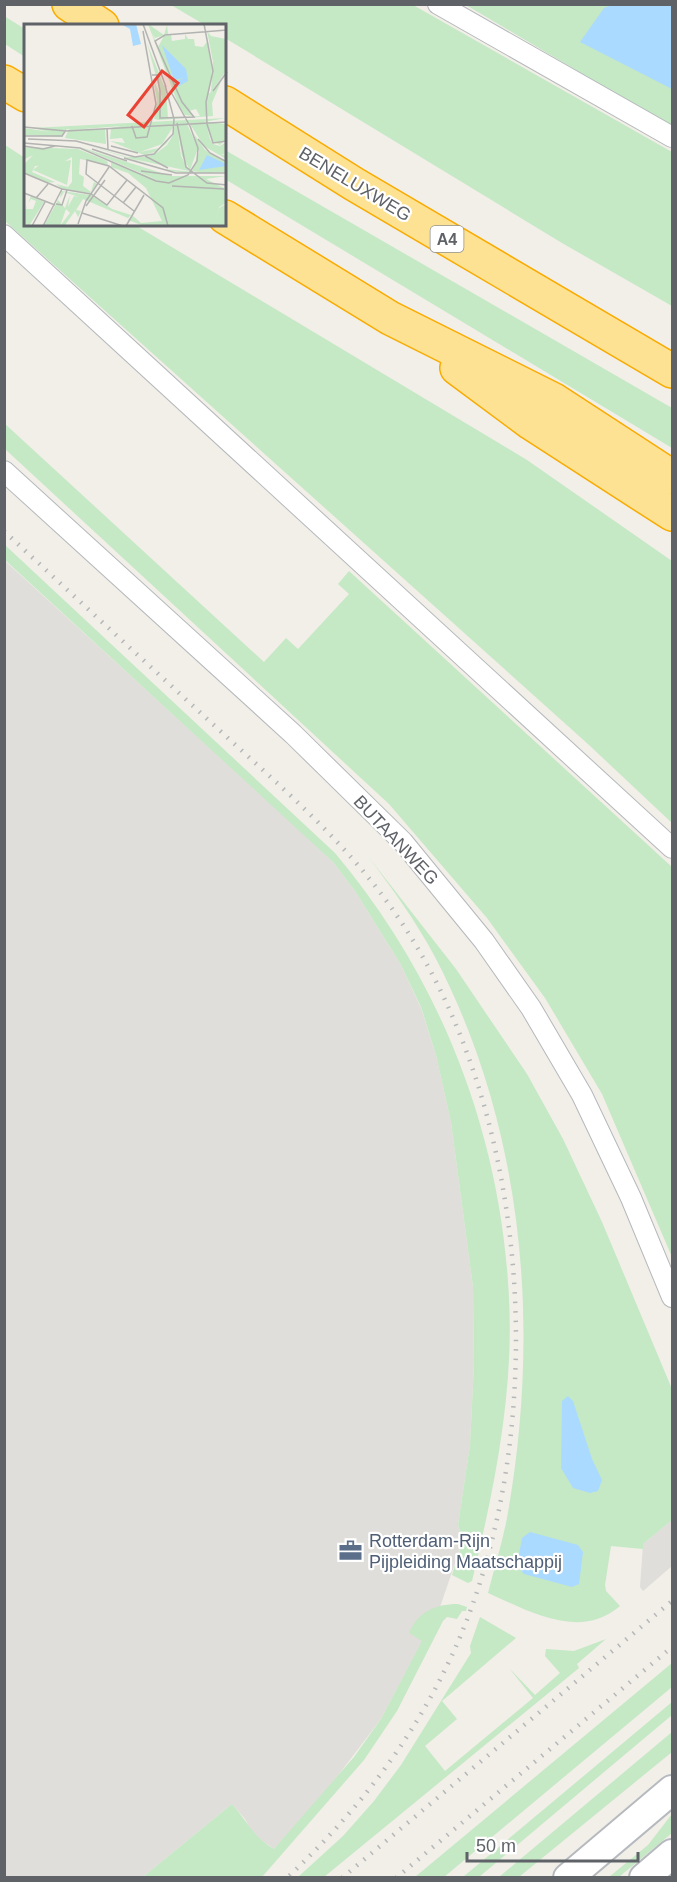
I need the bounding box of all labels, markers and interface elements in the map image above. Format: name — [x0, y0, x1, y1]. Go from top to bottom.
inset map — [24, 24, 226, 226]
street label: BENELUXWEG — [295, 143, 415, 225]
road number: A4 — [430, 226, 464, 252]
street label: BUTAANWEG — [350, 791, 442, 889]
place label: Rotterdam-Rijn Pijpleiding Maatschappij — [369, 1531, 562, 1572]
office icon: Rotterdam-Rijn Pijpleiding Maatschappij — [338, 1538, 364, 1564]
scale bar — [467, 1825, 638, 1863]
text: 50 m — [476, 1836, 516, 1856]

